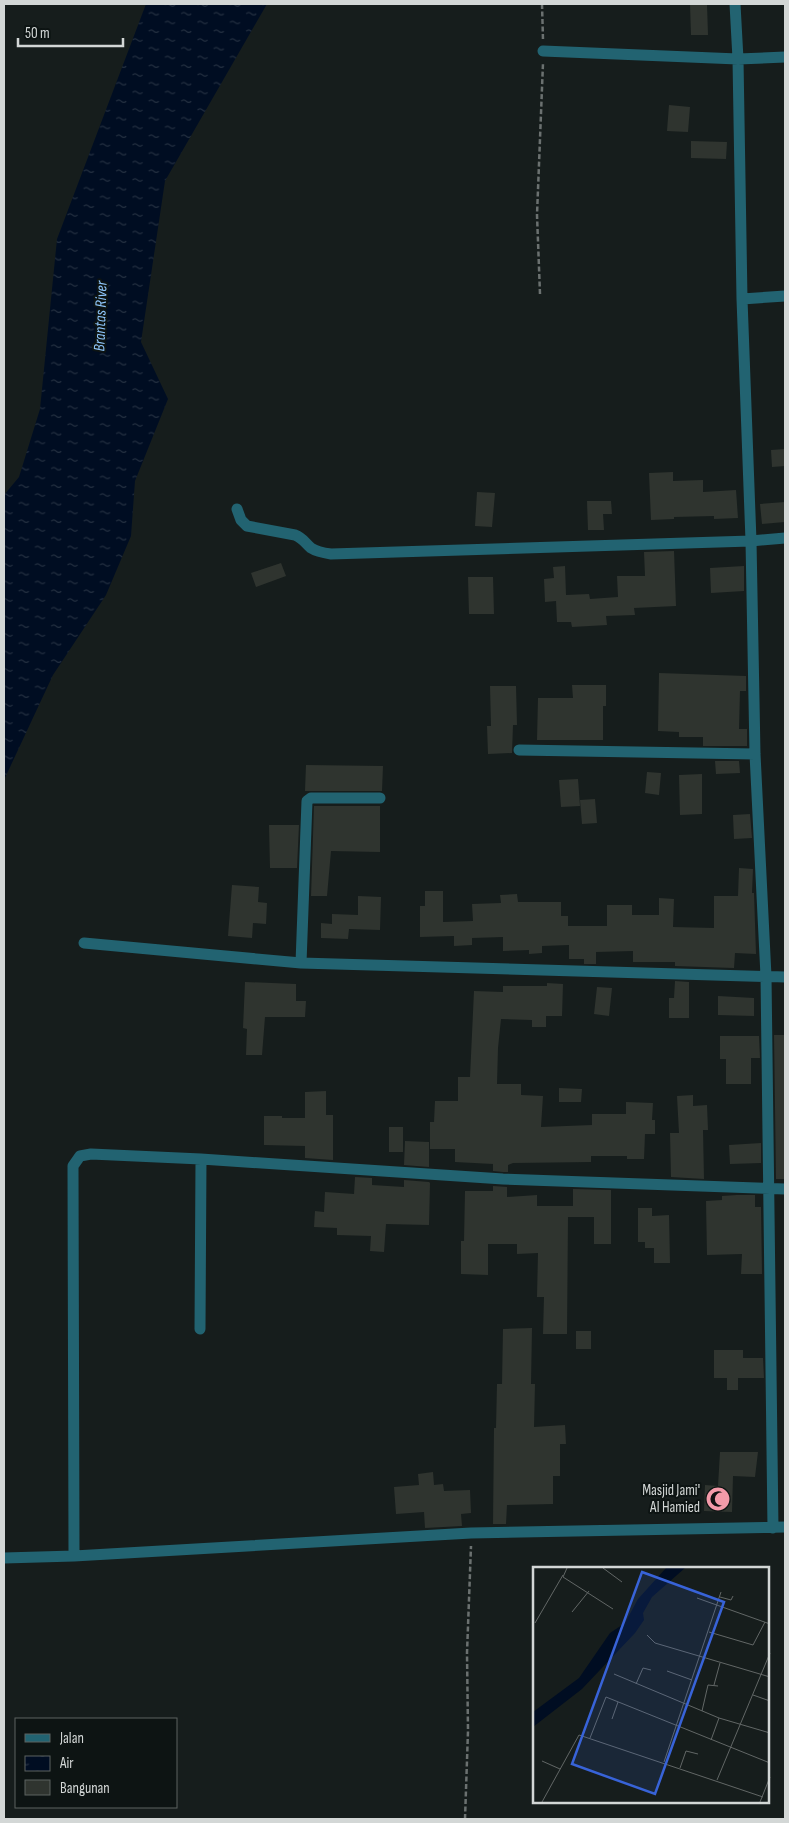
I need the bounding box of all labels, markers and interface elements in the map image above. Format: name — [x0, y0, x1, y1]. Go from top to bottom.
scale bar — [18, 15, 122, 47]
text: 50 m — [25, 24, 50, 43]
water label: Brantas River — [90, 280, 112, 352]
place label: Masjid Jami' Al Hamied — [642, 1481, 700, 1517]
mosque icon: Masjid Jami' Al Hamied — [705, 1486, 731, 1512]
inset map — [533, 1567, 769, 1803]
legend — [15, 1718, 178, 1808]
text: Jalan — [59, 1729, 84, 1748]
text: Air — [59, 1754, 74, 1773]
text: Bangunan — [60, 1779, 110, 1798]

